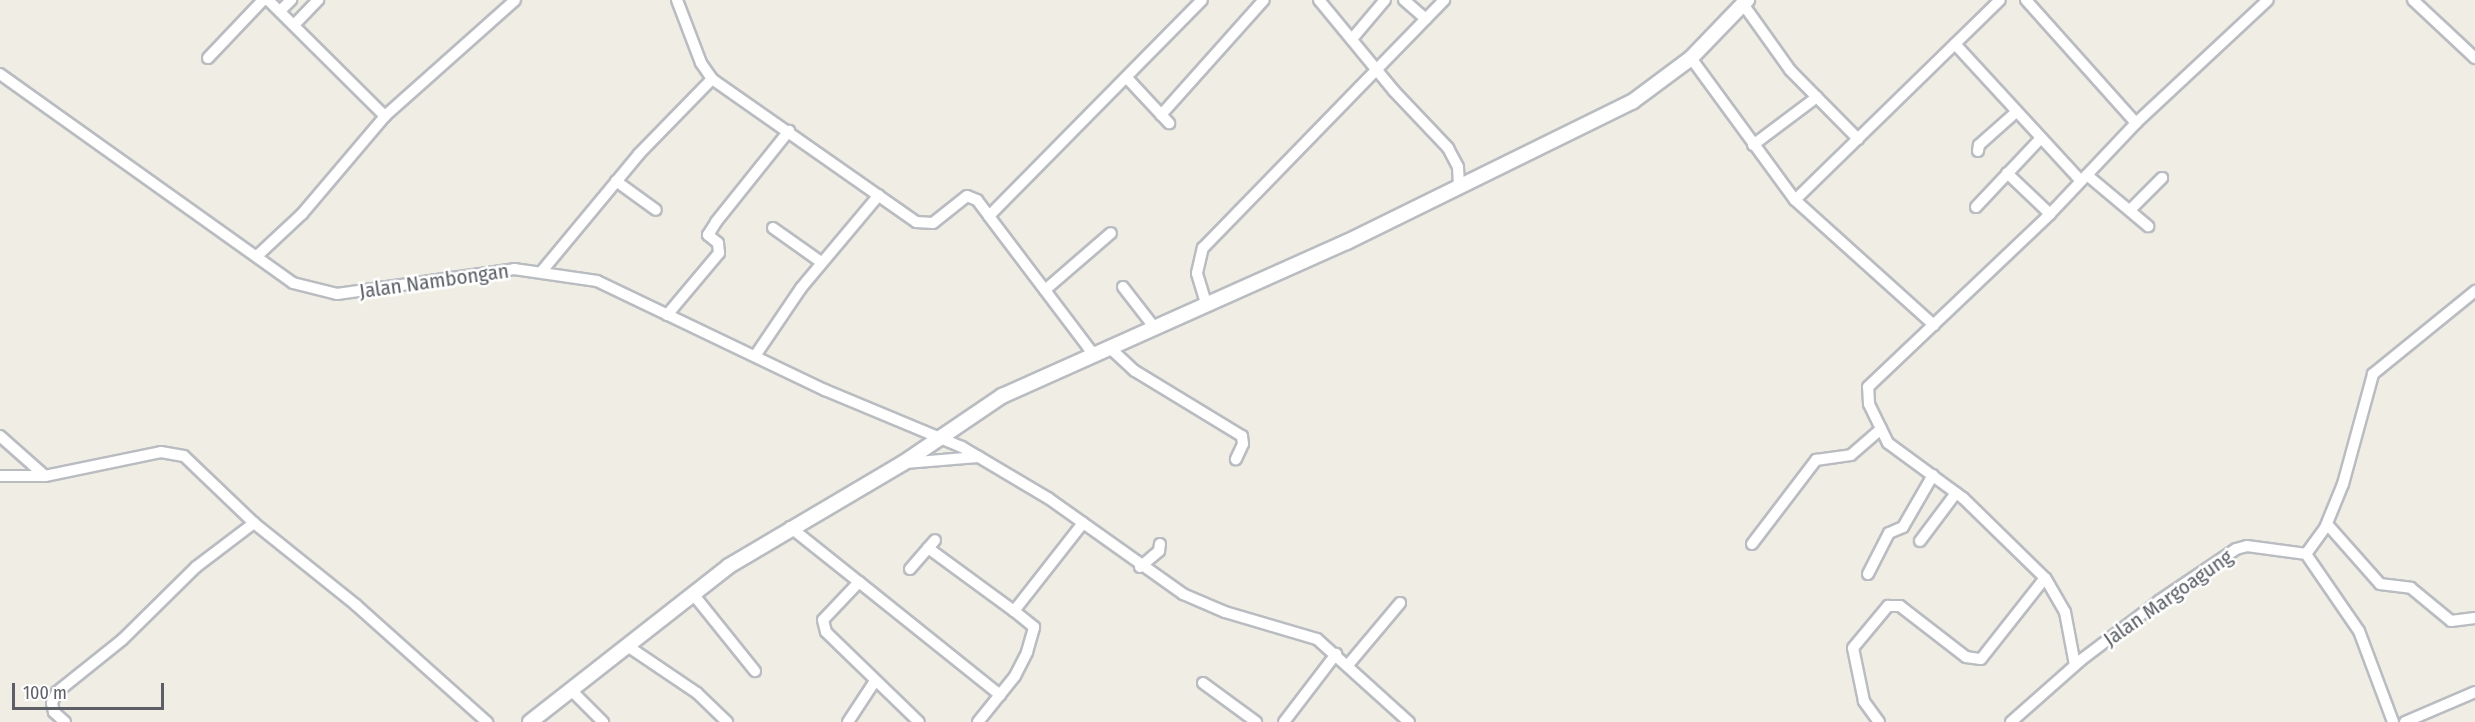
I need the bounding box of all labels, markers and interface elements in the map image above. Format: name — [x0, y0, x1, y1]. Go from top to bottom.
street label: Jalan Nambongan — [358, 258, 510, 304]
street label: Jalan Margoagung — [2099, 544, 2237, 652]
scale bar — [15, 671, 166, 709]
text: 100 m — [23, 682, 67, 704]

